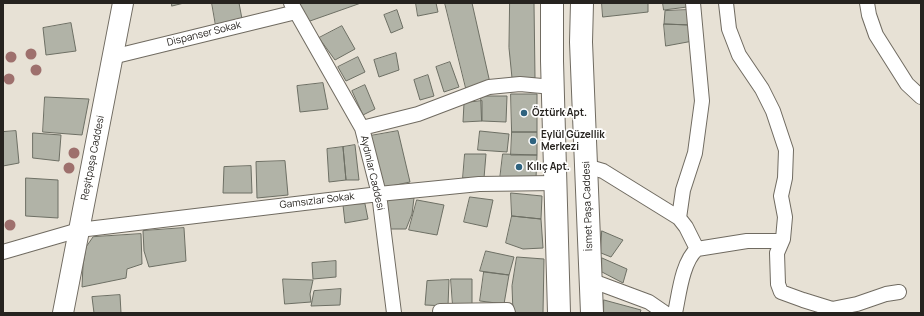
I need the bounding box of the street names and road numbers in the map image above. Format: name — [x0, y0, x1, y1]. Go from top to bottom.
street label: Dispanser Sokak — [166, 19, 242, 49]
street label: Reşitpaşa Caddesi — [79, 115, 107, 201]
street label: Aydınlar Caddesi — [358, 134, 386, 212]
street label: İsmet Paşa Caddesi — [580, 161, 596, 251]
street label: Gamsızlar Sokak — [279, 190, 355, 212]

